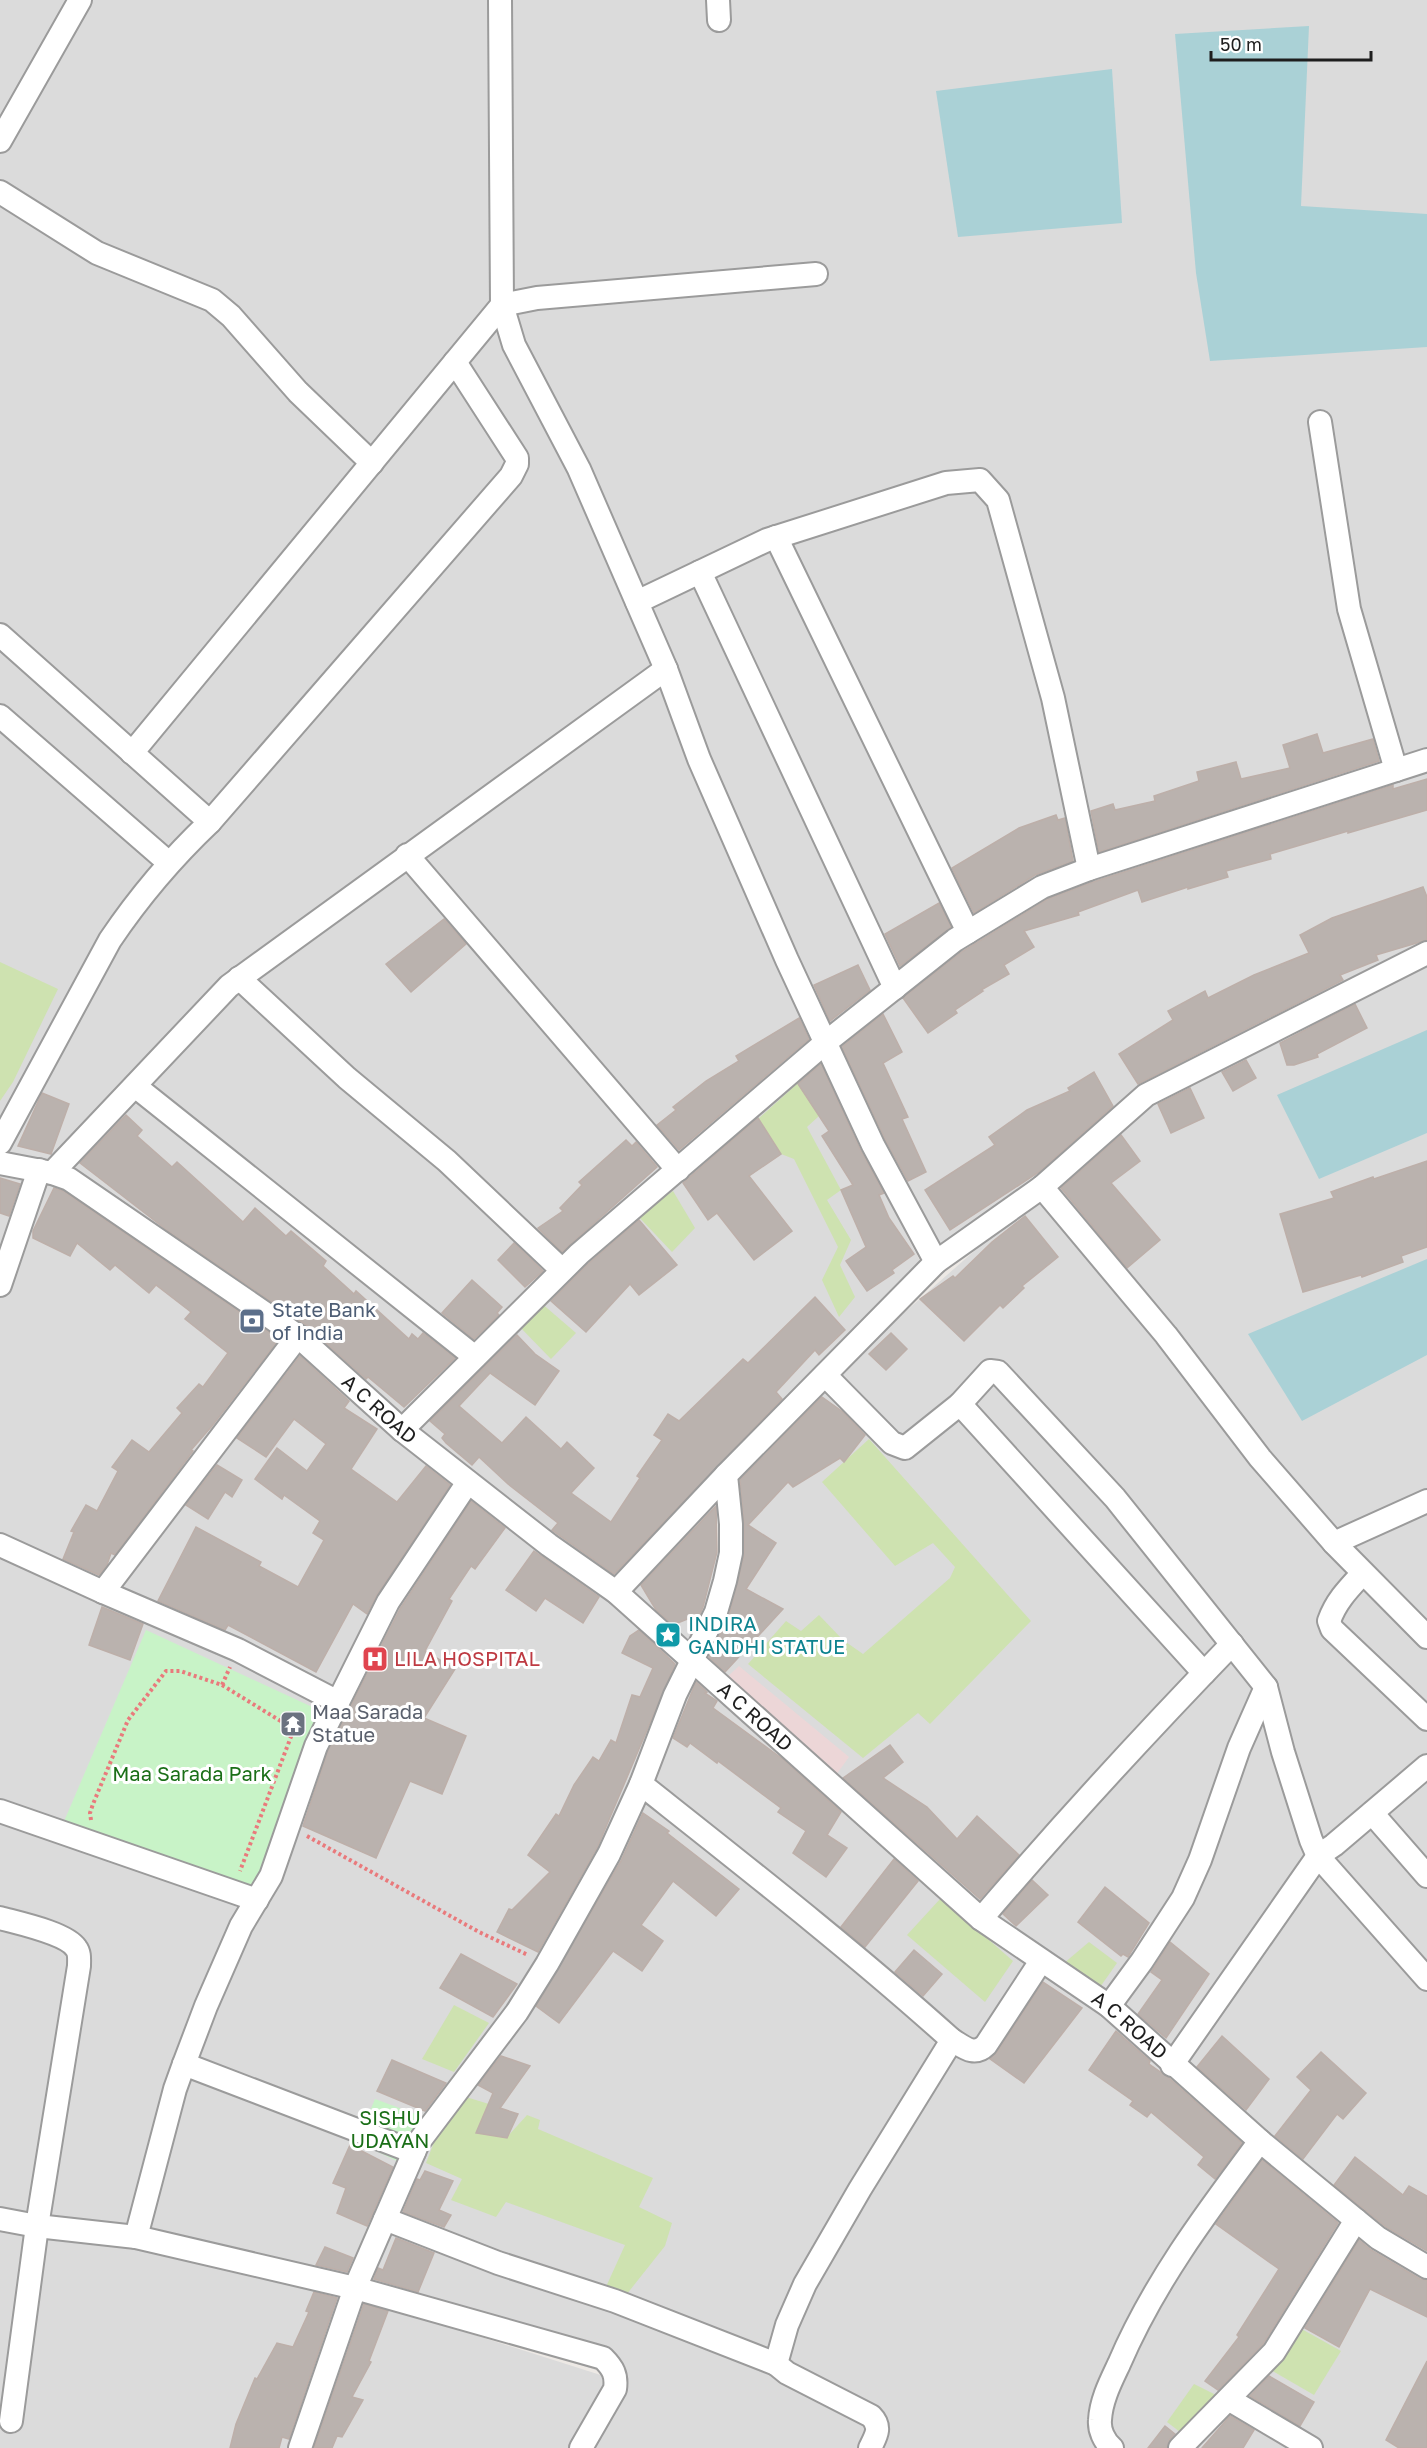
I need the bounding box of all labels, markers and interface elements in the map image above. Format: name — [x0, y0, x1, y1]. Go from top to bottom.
scale bar — [1211, 24, 1372, 62]
text: 50 m — [1220, 33, 1262, 55]
place label: State Bank of India — [272, 1297, 376, 1344]
bank icon: State Bank of India — [237, 1306, 267, 1336]
street label: A C ROAD — [337, 1369, 422, 1448]
place label: INDIRA GANDHI STATUE — [688, 1611, 845, 1658]
place icon: INDIRA GANDHI STATUE — [653, 1620, 683, 1650]
hospital icon: LILA HOSPITAL — [360, 1644, 390, 1674]
place label: LILA HOSPITAL — [394, 1646, 540, 1670]
street label: A C ROAD — [713, 1676, 798, 1756]
place label: Maa Sarada Statue — [312, 1699, 423, 1746]
temple icon: Maa Sarada Statue — [278, 1709, 308, 1739]
park label: Maa Sarada Park — [112, 1761, 272, 1785]
street label: A C ROAD — [1088, 1985, 1173, 2064]
park label: SISHU UDAYAN — [351, 2105, 430, 2152]

